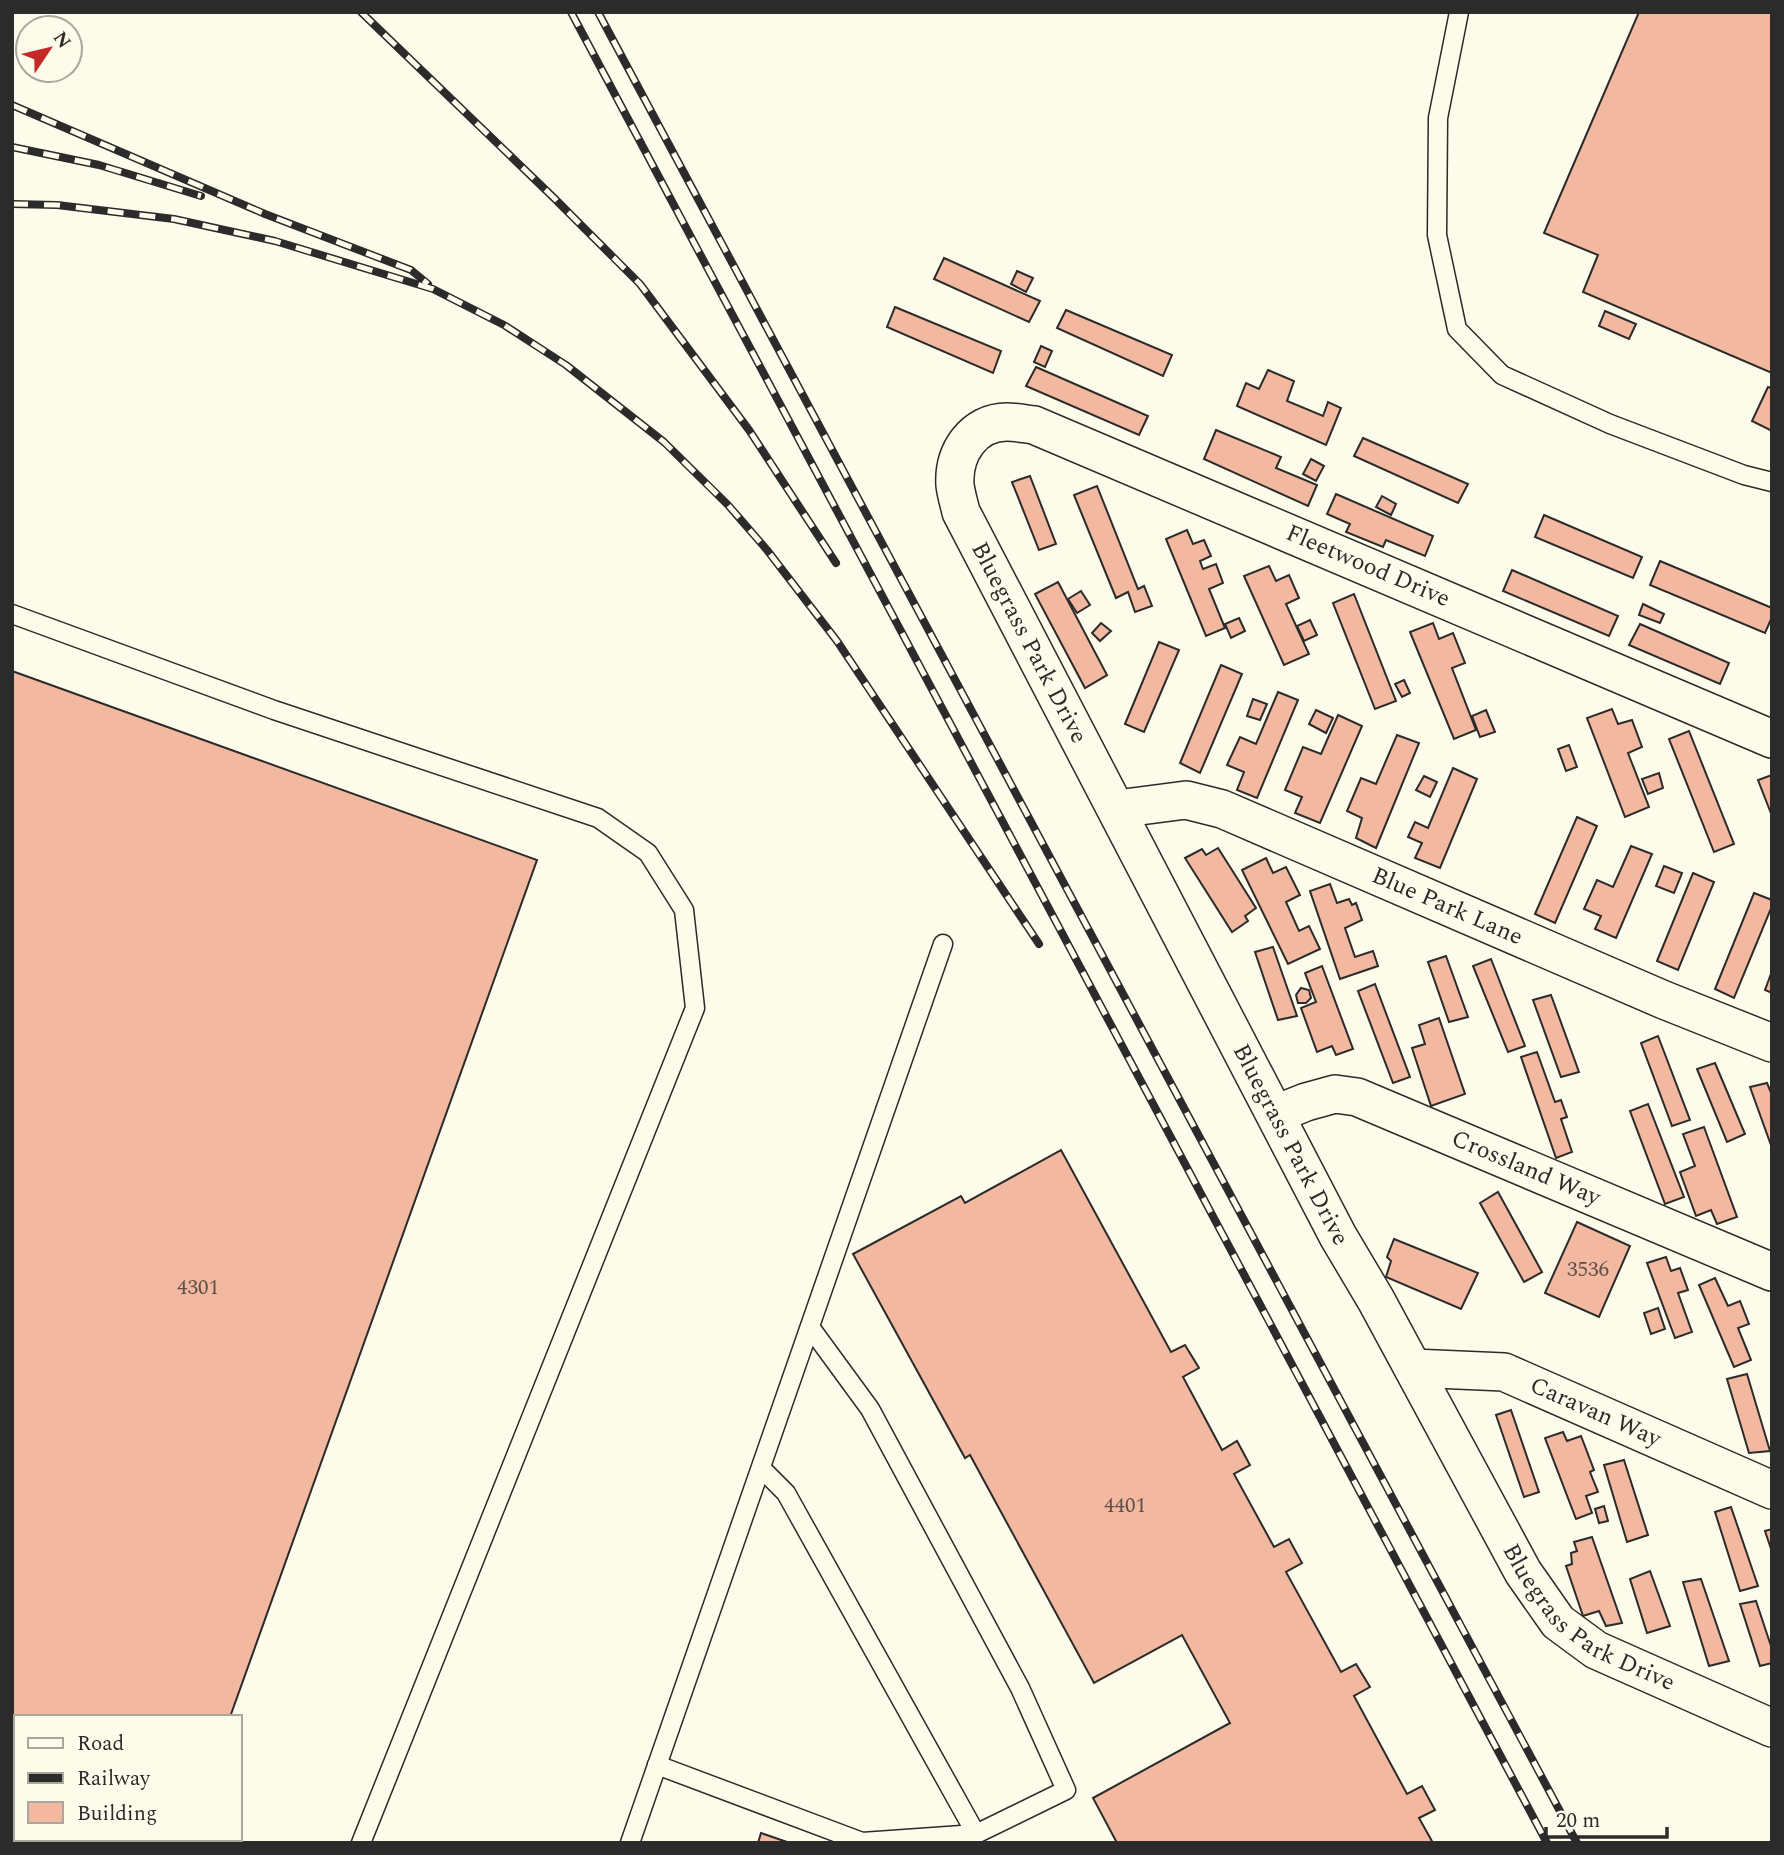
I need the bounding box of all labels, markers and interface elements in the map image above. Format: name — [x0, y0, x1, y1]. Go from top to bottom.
north arrow — [14, 14, 84, 84]
text: N — [45, 25, 78, 55]
street label: Fleetwood Drive — [1280, 515, 1456, 617]
street label: Bluegrass Park Drive — [962, 536, 1097, 750]
street label: Blue Park Lane — [1366, 858, 1529, 955]
street label: Bluegrass Park Drive — [1223, 1038, 1358, 1253]
street label: Crossland Way — [1446, 1121, 1608, 1216]
house number: 3536 — [1567, 1254, 1609, 1286]
house number: 4301 — [177, 1272, 219, 1304]
street label: Caravan Way — [1524, 1368, 1668, 1458]
house number: 4401 — [1104, 1490, 1146, 1522]
street label: Bluegrass Park Drive — [1493, 1537, 1681, 1701]
legend — [14, 1715, 242, 1841]
text: Road — [77, 1728, 124, 1760]
text: Railway — [77, 1763, 151, 1795]
scale bar — [1546, 1796, 1667, 1840]
text: Building — [77, 1798, 157, 1830]
text: 20 m — [1556, 1805, 1600, 1837]

